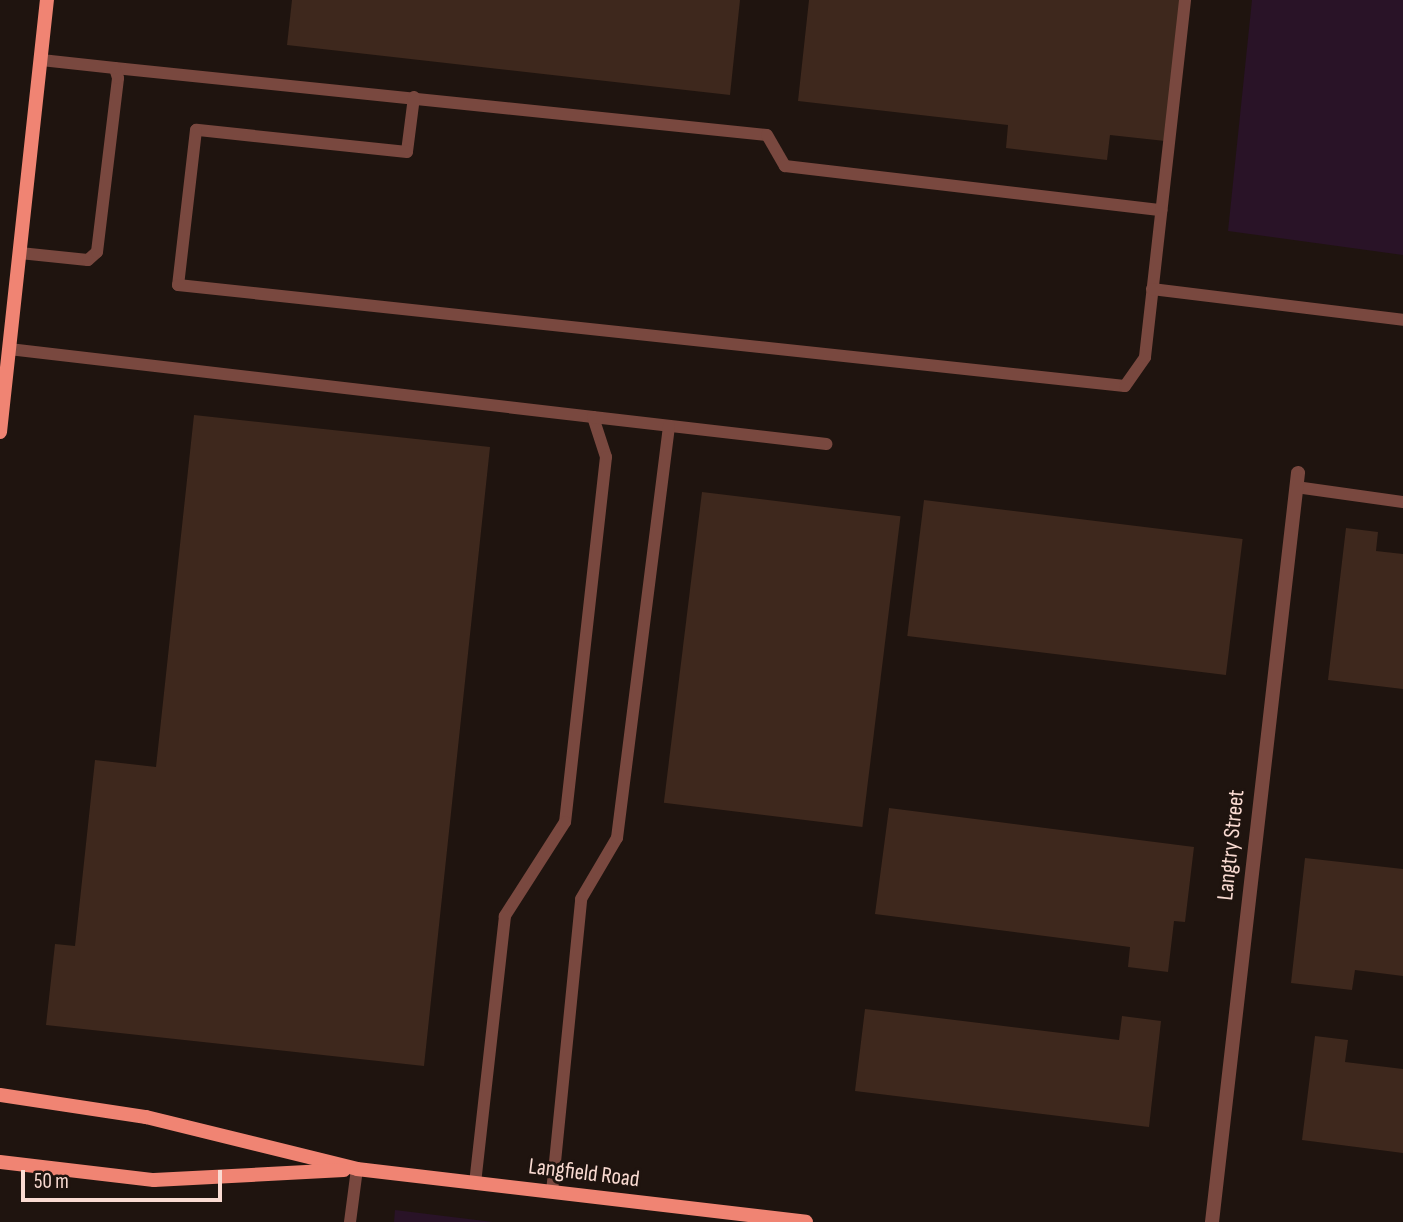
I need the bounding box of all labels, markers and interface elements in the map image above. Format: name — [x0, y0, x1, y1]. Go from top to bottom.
street label: Langtry Street — [1211, 788, 1251, 902]
street label: Langfield Road — [527, 1153, 641, 1193]
scale bar — [24, 1156, 226, 1200]
text: 50 m — [34, 1169, 69, 1194]

